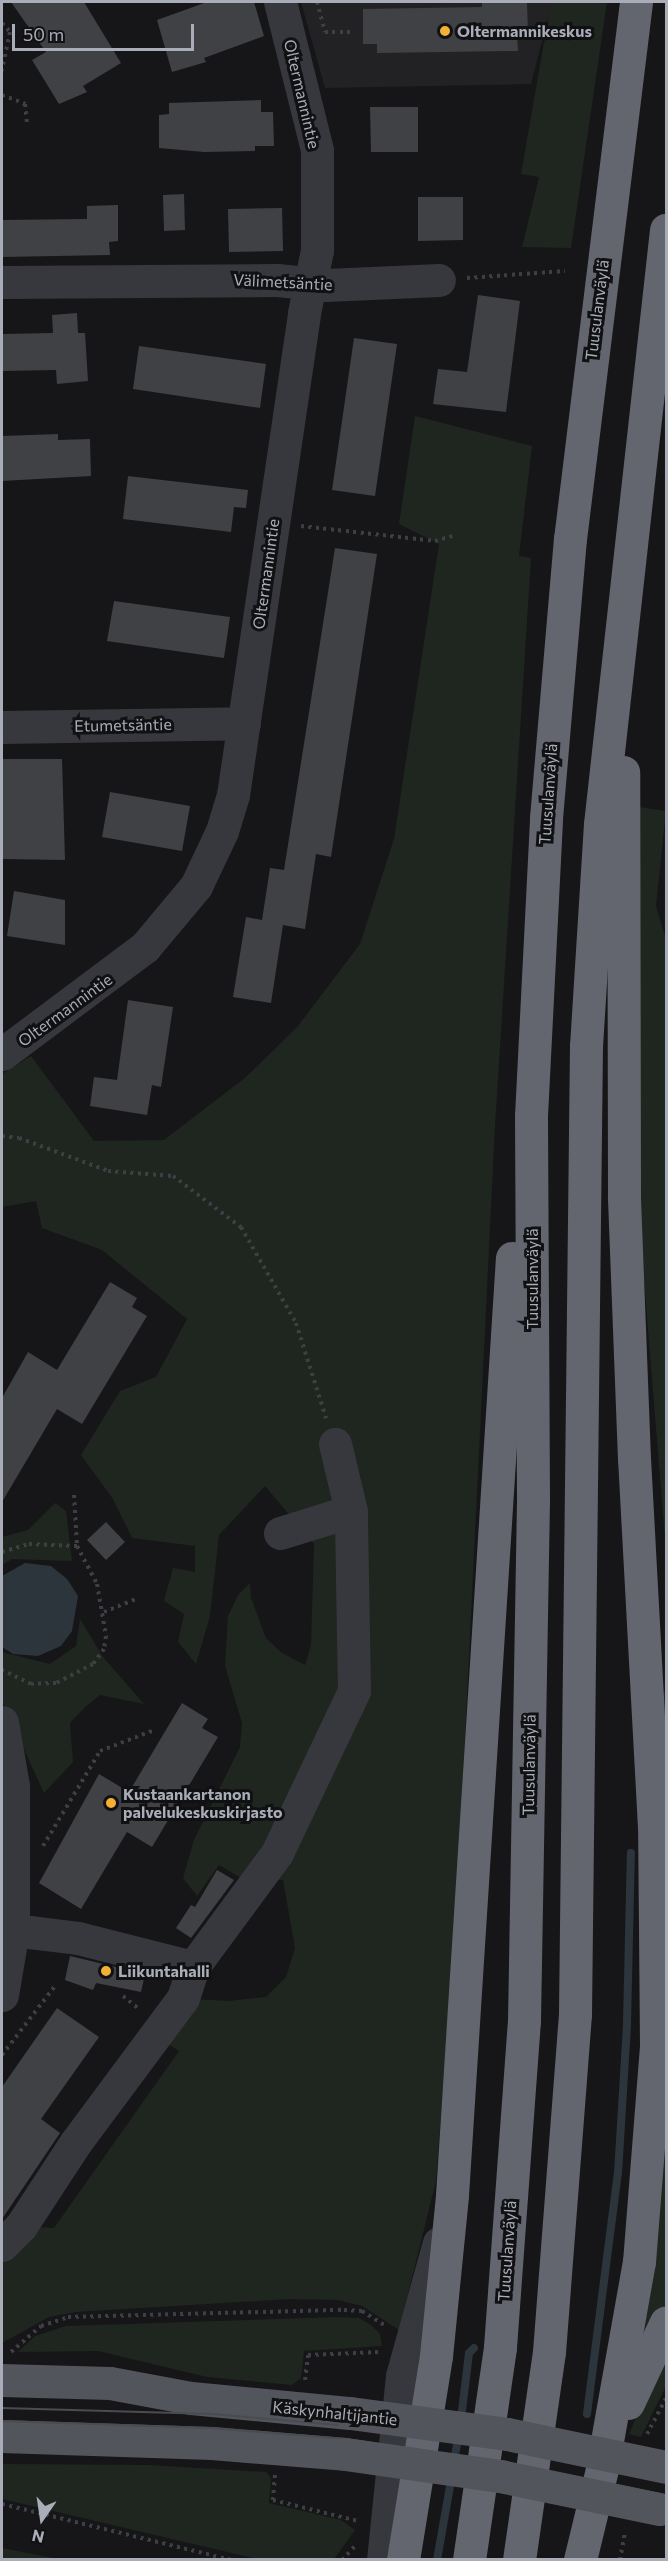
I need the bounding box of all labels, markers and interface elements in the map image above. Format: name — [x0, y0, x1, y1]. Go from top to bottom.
scale bar — [15, 12, 196, 50]
place label: Oltermannikeskus — [457, 21, 592, 41]
text: 50 m — [23, 23, 64, 45]
marker: Oltermannikeskus — [438, 24, 452, 38]
street label: Oltermannintie — [280, 38, 324, 150]
street label: Tuusulanväylä — [581, 259, 613, 361]
street label: Välimetsäntie — [233, 270, 333, 294]
street label: Oltermannintie — [249, 517, 283, 631]
street label: Etumetsäntie — [74, 715, 172, 735]
street label: Tuusulanväylä — [535, 743, 561, 845]
street label: Oltermannintie — [14, 969, 116, 1051]
street label: Tuusulanväylä — [522, 1228, 542, 1330]
street label: Tuusulanväylä — [519, 1714, 539, 1816]
place label: Kustaankartanon palvelukeskuskirjasto — [123, 1784, 283, 1822]
marker: Kustaankartanon palvelukeskuskirjasto — [104, 1796, 118, 1810]
place label: Liikuntahalli — [118, 1961, 210, 1981]
marker: Liikuntahalli — [99, 1964, 113, 1978]
street label: Tuusulanväylä — [494, 2200, 520, 2302]
street label: Käskynhaltijantie — [272, 2397, 398, 2429]
north arrow — [12, 2489, 72, 2549]
text: N — [30, 2526, 46, 2548]

